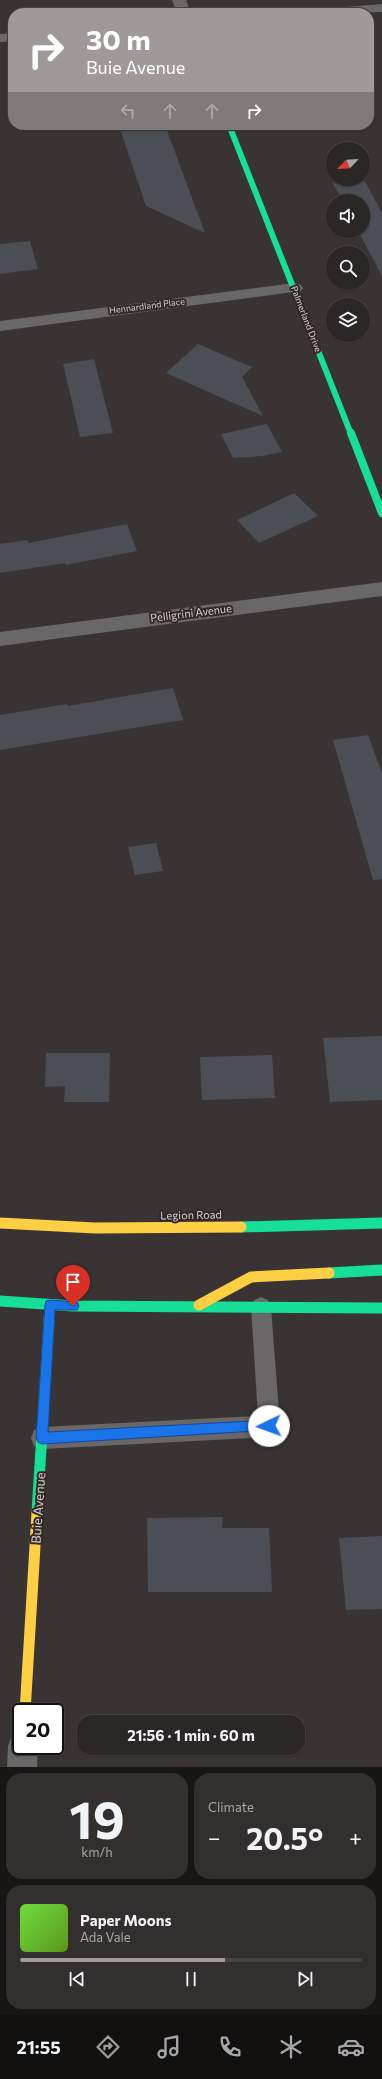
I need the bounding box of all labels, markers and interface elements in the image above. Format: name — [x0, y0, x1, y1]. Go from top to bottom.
text: 30 m — [86, 22, 151, 56]
icon: right — [20, 24, 72, 76]
text: Buie Avenue — [86, 56, 185, 78]
icon: left — [117, 100, 139, 122]
icon: ahead — [159, 100, 181, 122]
icon: ahead — [201, 100, 223, 122]
icon: right — [243, 100, 265, 122]
north arrow — [326, 142, 370, 186]
map controls — [326, 142, 370, 342]
button: sound — [326, 194, 370, 238]
button: search — [326, 246, 370, 290]
street label: Palmerland Drive — [289, 284, 324, 354]
street label: Hennardland Place — [109, 295, 186, 316]
button: layers — [326, 298, 370, 342]
street label: Pelligrini Avenue — [149, 601, 233, 624]
street label: Legion Road — [160, 1207, 222, 1222]
pin — [56, 1265, 90, 1306]
icon: arrive — [62, 1271, 84, 1293]
position arrow — [248, 1405, 290, 1447]
street label: Buie Avenue — [28, 1472, 48, 1544]
speed limit sign: 20 — [12, 1703, 64, 1755]
text: 21:56 · 1 min · 60 m — [127, 1726, 255, 1744]
text: 19 — [69, 1786, 125, 1850]
text: Climate — [208, 1799, 254, 1815]
text: 20.5° — [246, 1819, 323, 1856]
text: − — [208, 1824, 221, 1851]
text: + — [349, 1824, 362, 1851]
text: km/h — [81, 1844, 113, 1860]
text: Paper Moons — [80, 1911, 171, 1929]
text: Ada Vale — [80, 1929, 131, 1945]
icon: previous — [66, 1968, 88, 1990]
icon: pause — [180, 1968, 202, 1990]
icon: next — [294, 1968, 316, 1990]
icon: directions — [94, 2033, 122, 2061]
icon: music — [155, 2033, 183, 2061]
icon: phone — [216, 2033, 244, 2061]
icon: climate — [277, 2033, 305, 2061]
icon: car — [337, 2033, 365, 2061]
text: 21:55 — [16, 2036, 61, 2058]

